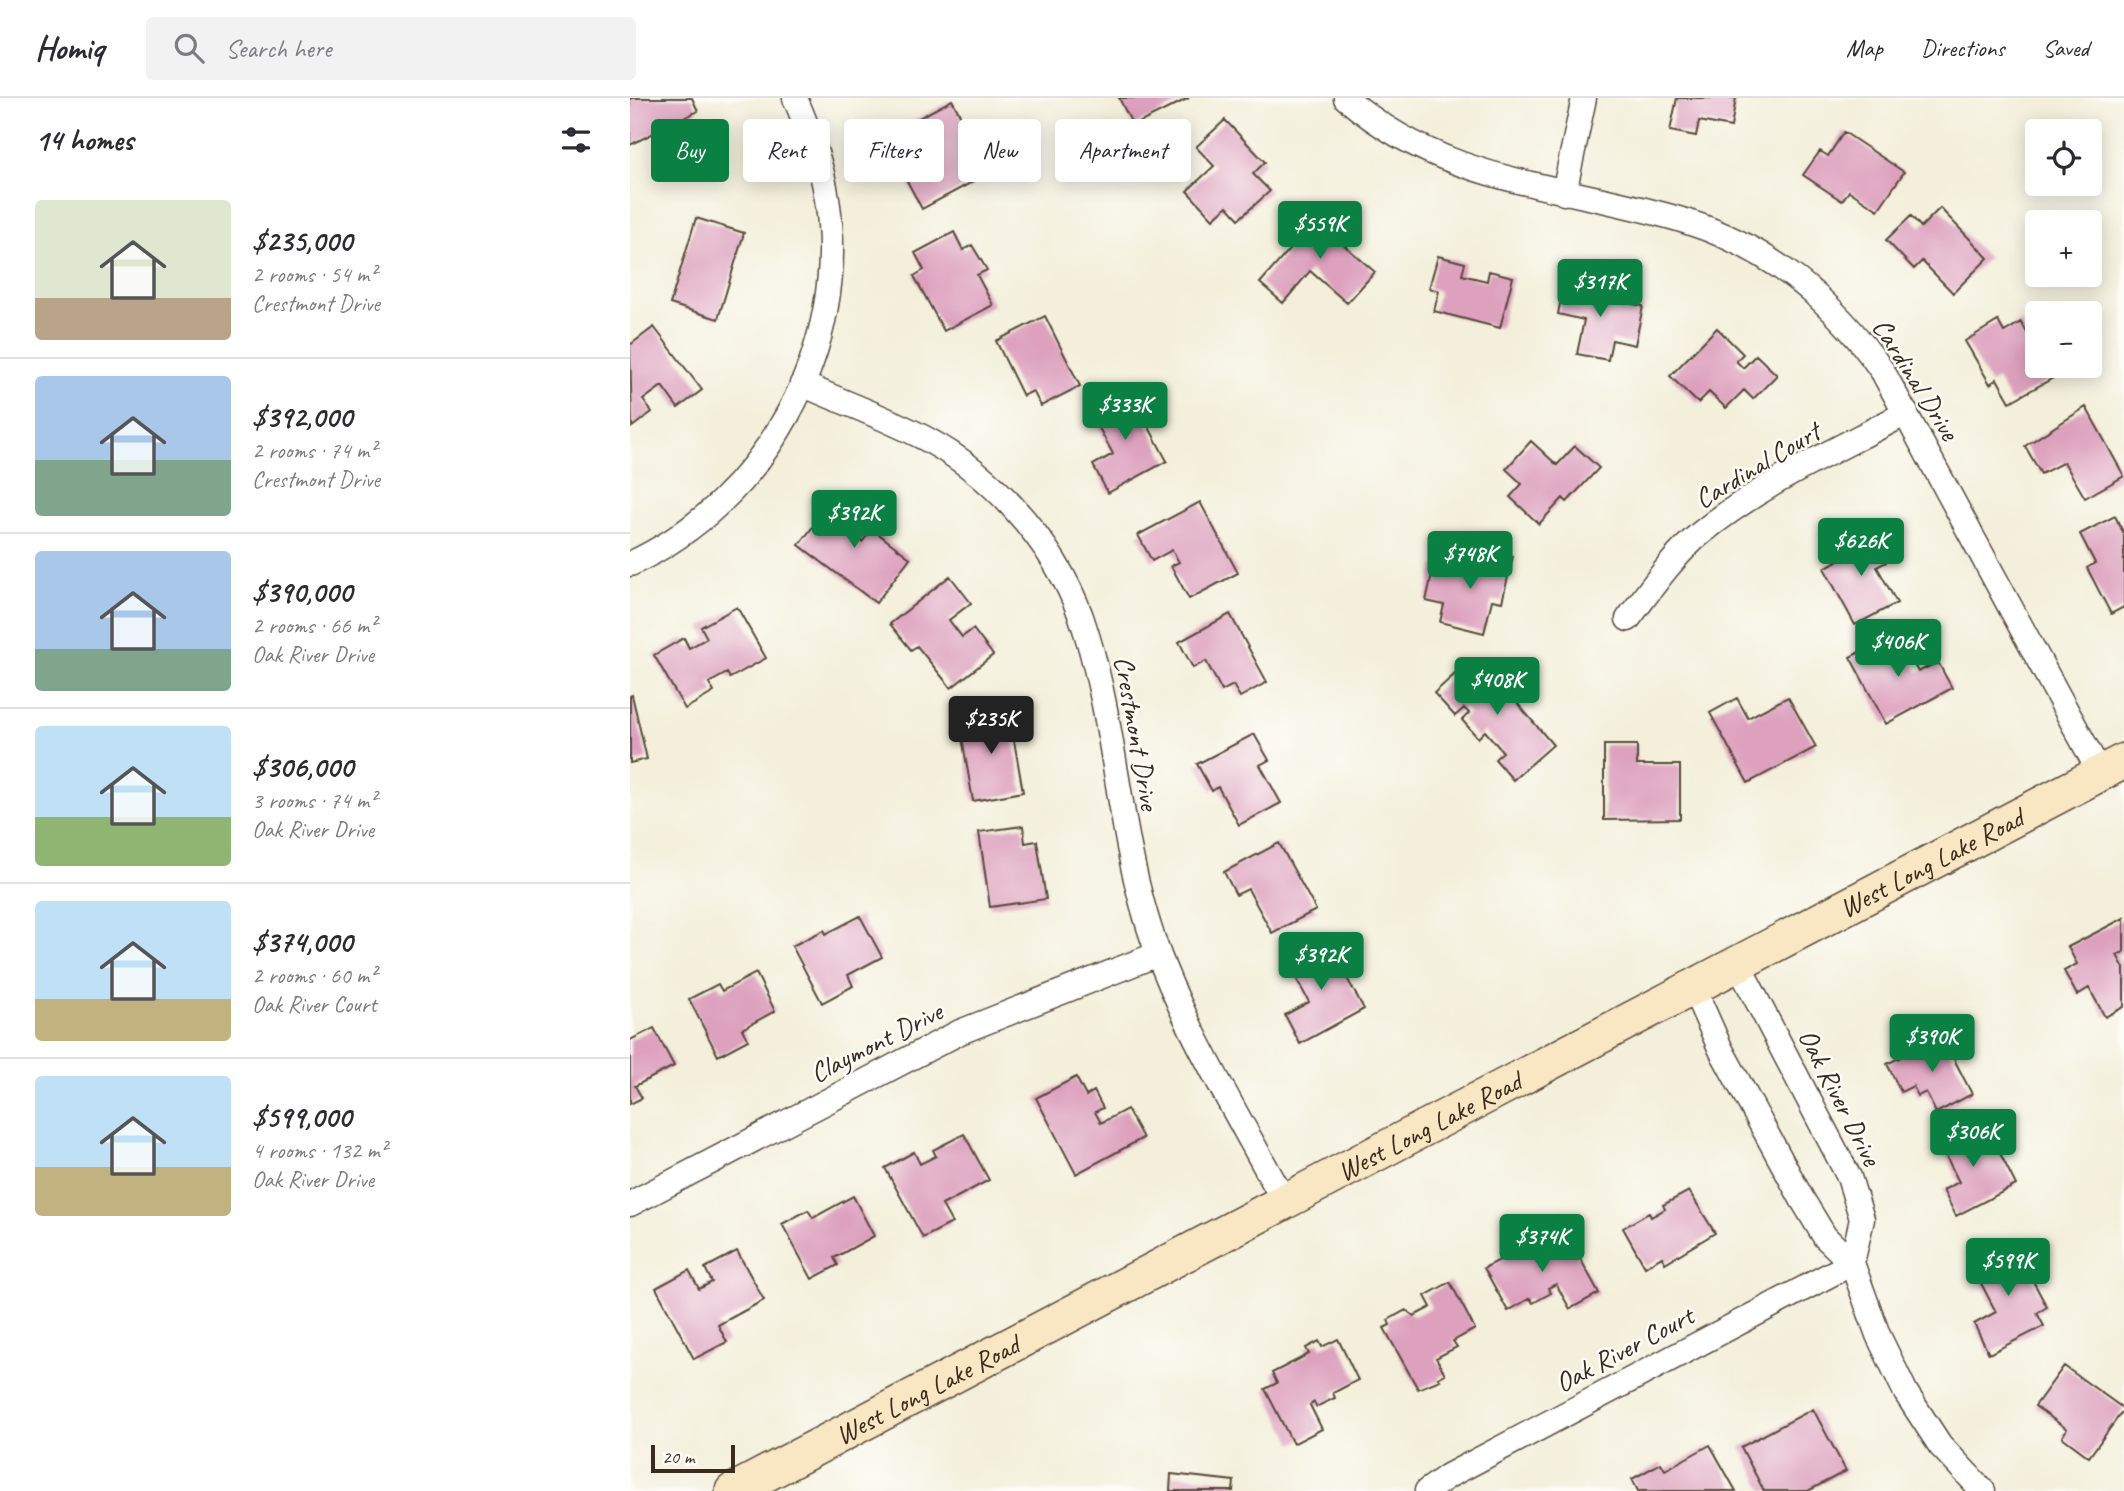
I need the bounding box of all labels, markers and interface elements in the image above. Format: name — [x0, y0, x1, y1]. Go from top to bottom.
search box — [146, 17, 636, 80]
text: Homiq — [35, 27, 104, 69]
icon: search — [170, 29, 208, 67]
text: Search here — [226, 32, 331, 65]
text: Map — [1846, 33, 1883, 63]
text: Directions — [1921, 33, 2004, 63]
text: Saved — [2042, 33, 2089, 63]
chip: Buy — [651, 119, 729, 182]
chip: Rent — [743, 119, 830, 182]
chip: Filters — [844, 119, 944, 182]
chip: New — [958, 119, 1041, 182]
chip: Apartment — [1055, 119, 1191, 182]
map controls — [2025, 119, 2102, 378]
button: locate — [2025, 119, 2102, 196]
text: 14 homes — [35, 121, 133, 159]
icon: filters — [557, 121, 595, 159]
pin: $559K — [1271, 202, 1369, 261]
text: $559K — [1294, 209, 1346, 238]
button: + — [2025, 210, 2102, 287]
text: $235,000 — [252, 222, 352, 260]
icon: home — [91, 228, 175, 312]
text: 2 rooms · 54 m² — [252, 260, 376, 289]
pin: $317K — [1551, 260, 1649, 319]
text: $317K — [1574, 267, 1627, 296]
text: Crestmont Drive — [252, 289, 380, 318]
button: − — [2025, 301, 2102, 378]
street label: Cardinal Drive — [1865, 312, 1968, 448]
pin: $333K — [1076, 382, 1174, 442]
text: $333K — [1098, 390, 1152, 419]
text: $392,000 — [252, 398, 352, 436]
icon: home — [91, 404, 175, 488]
street label: Cardinal Court — [1688, 412, 1829, 516]
text: 2 rooms · 74 m² — [252, 436, 376, 465]
text: Crestmont Drive — [252, 465, 380, 494]
pin: $392K — [805, 490, 903, 550]
text: $392K — [828, 498, 880, 527]
pin: $626K — [1812, 518, 1910, 578]
text: $626K — [1834, 526, 1888, 555]
pin: $748K — [1421, 532, 1519, 591]
text: $748K — [1444, 539, 1497, 568]
text: $390,000 — [252, 573, 352, 611]
icon: home — [91, 579, 175, 663]
text: 2 rooms · 66 m² — [252, 611, 376, 640]
pin: $406K — [1849, 620, 1947, 679]
text: $406K — [1871, 627, 1925, 656]
text: Oak River Drive — [252, 640, 374, 669]
street label: Crestmont Drive — [1106, 653, 1168, 815]
pin: $408K — [1448, 658, 1546, 717]
text: $408K — [1470, 665, 1524, 694]
pin: $235K — [942, 696, 1040, 756]
text: $235K — [965, 704, 1017, 733]
text: $306,000 — [252, 748, 353, 786]
icon: home — [91, 754, 175, 838]
text: 3 rooms · 74 m² — [252, 786, 376, 815]
street label: West Long Lake Road — [1833, 798, 2033, 925]
text: Oak River Drive — [252, 815, 374, 844]
text: $374,000 — [252, 923, 352, 961]
icon: home — [91, 929, 175, 1013]
pin: $392K — [1272, 932, 1370, 992]
text: $392K — [1295, 940, 1347, 969]
text: 2 rooms · 60 m² — [252, 961, 376, 990]
text: Oak River Court — [252, 990, 377, 1019]
street label: Claymont Drive — [804, 993, 950, 1090]
pin: $390K — [1883, 1014, 1981, 1074]
text: $390K — [1906, 1022, 1958, 1051]
street label: Oak River Drive — [1791, 1023, 1890, 1173]
street label: West Long Lake Road — [1331, 1061, 1531, 1188]
text: $599,000 — [252, 1098, 351, 1136]
icon: home — [91, 1104, 175, 1188]
pin: $306K — [1924, 1110, 2022, 1169]
text: $306K — [1946, 1117, 2000, 1146]
text: 4 rooms · 132 m² — [252, 1136, 387, 1165]
text: Oak River Drive — [252, 1165, 374, 1194]
pin: $374K — [1493, 1214, 1591, 1274]
text: $374K — [1516, 1222, 1569, 1251]
pin: $599K — [1959, 1238, 2057, 1298]
text: $599K — [1982, 1246, 2034, 1275]
street label: Oak River Court — [1549, 1297, 1702, 1400]
street label: West Long Lake Road — [829, 1325, 1028, 1452]
scale bar — [651, 1442, 735, 1474]
text: 20 m — [662, 1445, 694, 1469]

